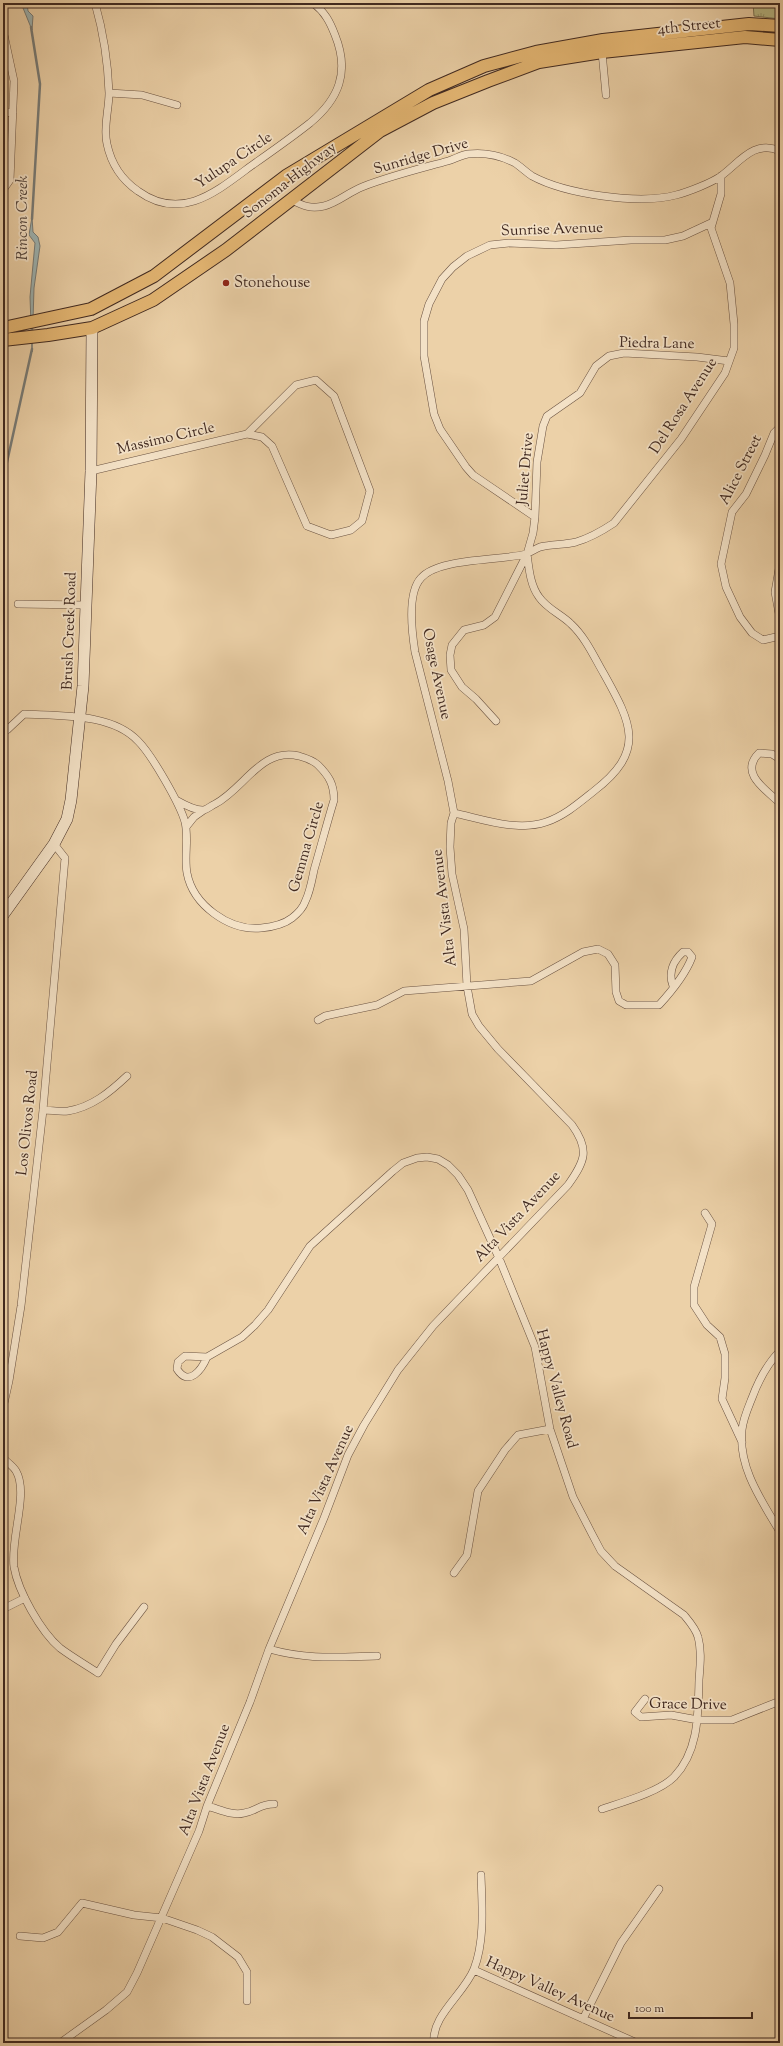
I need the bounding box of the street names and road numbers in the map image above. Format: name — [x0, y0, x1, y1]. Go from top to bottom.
street label: 4th Street — [656, 13, 722, 41]
street label: Yulupa Circle — [191, 127, 277, 195]
street label: Sunridge Drive — [371, 133, 471, 181]
street label: Sonoma Highway — [239, 137, 342, 224]
street label: Sunrise Avenue — [500, 218, 604, 242]
street label: Piedra Lane — [619, 333, 695, 355]
street label: Del Rosa Avenue — [645, 354, 723, 458]
street label: Massimo Circle — [115, 418, 217, 460]
street label: Alice Street — [714, 431, 768, 509]
street label: Juliet Drive — [512, 432, 540, 507]
street label: Brush Creek Road — [57, 571, 83, 690]
street label: Osage Avenue — [416, 626, 456, 722]
street label: Gemma Circle — [284, 799, 330, 895]
street label: Alta Vista Avenue — [427, 848, 463, 968]
street label: Los Olivos Road — [12, 1069, 44, 1177]
street label: Alta Vista Avenue — [470, 1167, 566, 1267]
street label: Happy Valley Road — [530, 1327, 582, 1452]
street label: Alta Vista Avenue — [292, 1422, 360, 1538]
street label: Grace Drive — [649, 1694, 727, 1716]
street label: Alta Vista Avenue — [174, 1721, 236, 1839]
street label: Happy Valley Avenue — [482, 1952, 618, 2028]

